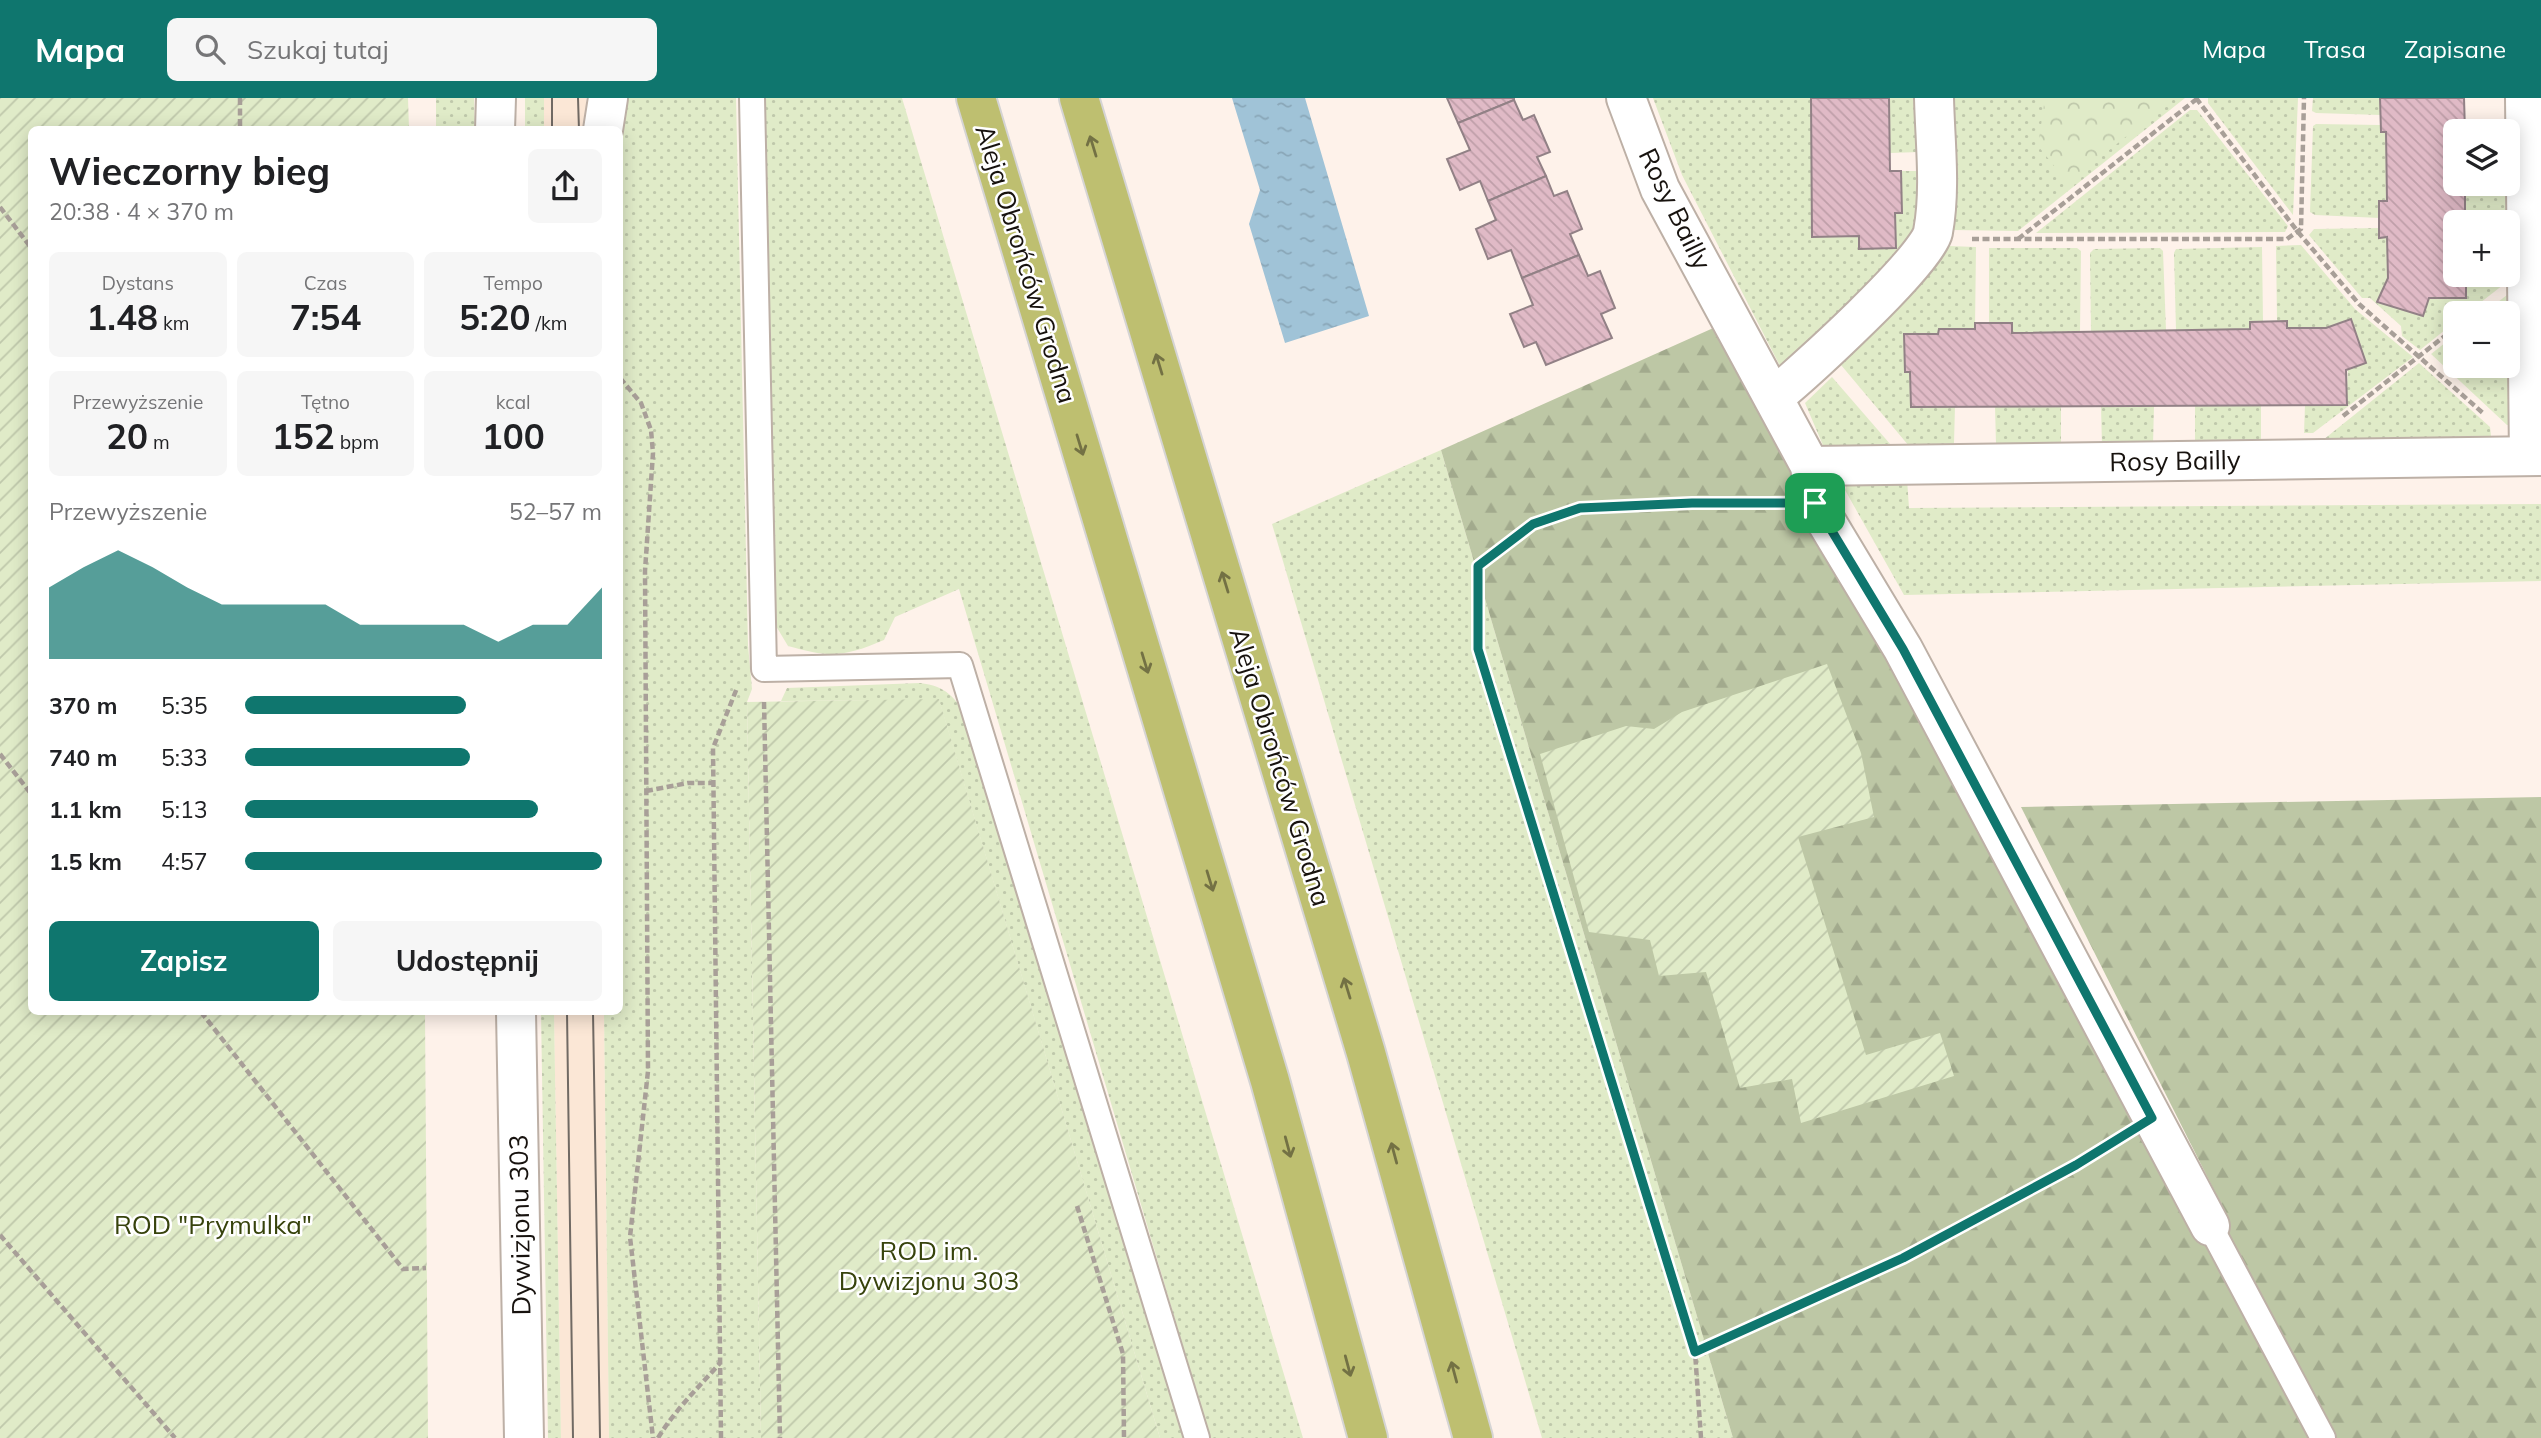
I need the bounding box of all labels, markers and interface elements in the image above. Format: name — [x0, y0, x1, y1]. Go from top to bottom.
search box — [167, 18, 657, 81]
text: Mapa — [35, 29, 125, 70]
icon: search — [191, 30, 229, 68]
text: Szukaj tutaj — [247, 33, 389, 66]
text: Mapa — [2202, 34, 2266, 64]
text: Trasa — [2304, 34, 2366, 64]
text: Zapisane — [2404, 34, 2506, 64]
map controls — [2443, 119, 2520, 378]
button: layers — [2443, 119, 2520, 196]
street label: Aleja Obrońców Grodna — [968, 121, 1085, 407]
one-way arrow — [1086, 136, 1099, 158]
street label: Rosy Bailly — [1632, 142, 1719, 275]
text: Wieczorny bieg — [49, 147, 330, 195]
button: share — [528, 149, 602, 223]
text: 20:38 · 4 × 370 m — [49, 197, 234, 226]
button: + — [2443, 210, 2520, 287]
text: Dystans — [102, 271, 174, 295]
text: Czas — [304, 271, 347, 295]
text: Tempo — [484, 271, 543, 295]
text: 1.48 — [86, 295, 158, 339]
text: 7:54 — [290, 295, 361, 339]
text: 5:20 — [459, 295, 531, 339]
button: − — [2443, 301, 2520, 378]
text: km — [158, 311, 189, 335]
text: /km — [531, 311, 567, 335]
one-way arrow — [1151, 354, 1164, 376]
text: Przewyższenie — [72, 390, 203, 414]
text: Tętno — [301, 390, 350, 414]
text: kcal — [496, 390, 531, 414]
text: 20 — [106, 414, 148, 458]
text: 152 — [272, 414, 335, 458]
text: 100 — [482, 414, 545, 458]
text: m — [148, 430, 170, 454]
text: bpm — [335, 430, 379, 454]
one-way arrow — [1074, 434, 1087, 456]
street label: Rosy Bailly — [2109, 443, 2241, 478]
pin — [1785, 473, 1845, 533]
icon: arrive — [1796, 484, 1834, 522]
text: Przewyższenie — [49, 497, 207, 526]
text: 52–57 m — [509, 497, 602, 526]
one-way arrow — [1217, 571, 1230, 593]
street label: Aleja Obrońców Grodna — [1222, 624, 1339, 910]
one-way arrow — [1139, 652, 1152, 674]
text: 370 m — [49, 691, 117, 720]
text: 5:35 — [161, 691, 208, 720]
text: 740 m — [49, 743, 117, 772]
text: 5:33 — [161, 743, 208, 772]
text: 1.1 km — [49, 795, 122, 824]
text: 5:13 — [161, 795, 208, 824]
text: 1.5 km — [49, 847, 122, 876]
text: 4:57 — [161, 847, 208, 876]
one-way arrow — [1204, 870, 1217, 892]
button: Zapisz — [49, 921, 319, 1001]
button: Udostępnij — [333, 921, 602, 1001]
one-way arrow — [1339, 977, 1352, 999]
street label: Dywizjonu 303 — [501, 1134, 538, 1316]
one-way arrow — [1282, 1135, 1295, 1158]
one-way arrow — [1387, 1142, 1400, 1165]
park label: ROD "Prymulka" — [114, 1208, 312, 1241]
park label: ROD im. Dywizjonu 303 — [839, 1234, 1019, 1297]
one-way arrow — [1343, 1355, 1356, 1377]
one-way arrow — [1447, 1361, 1460, 1383]

